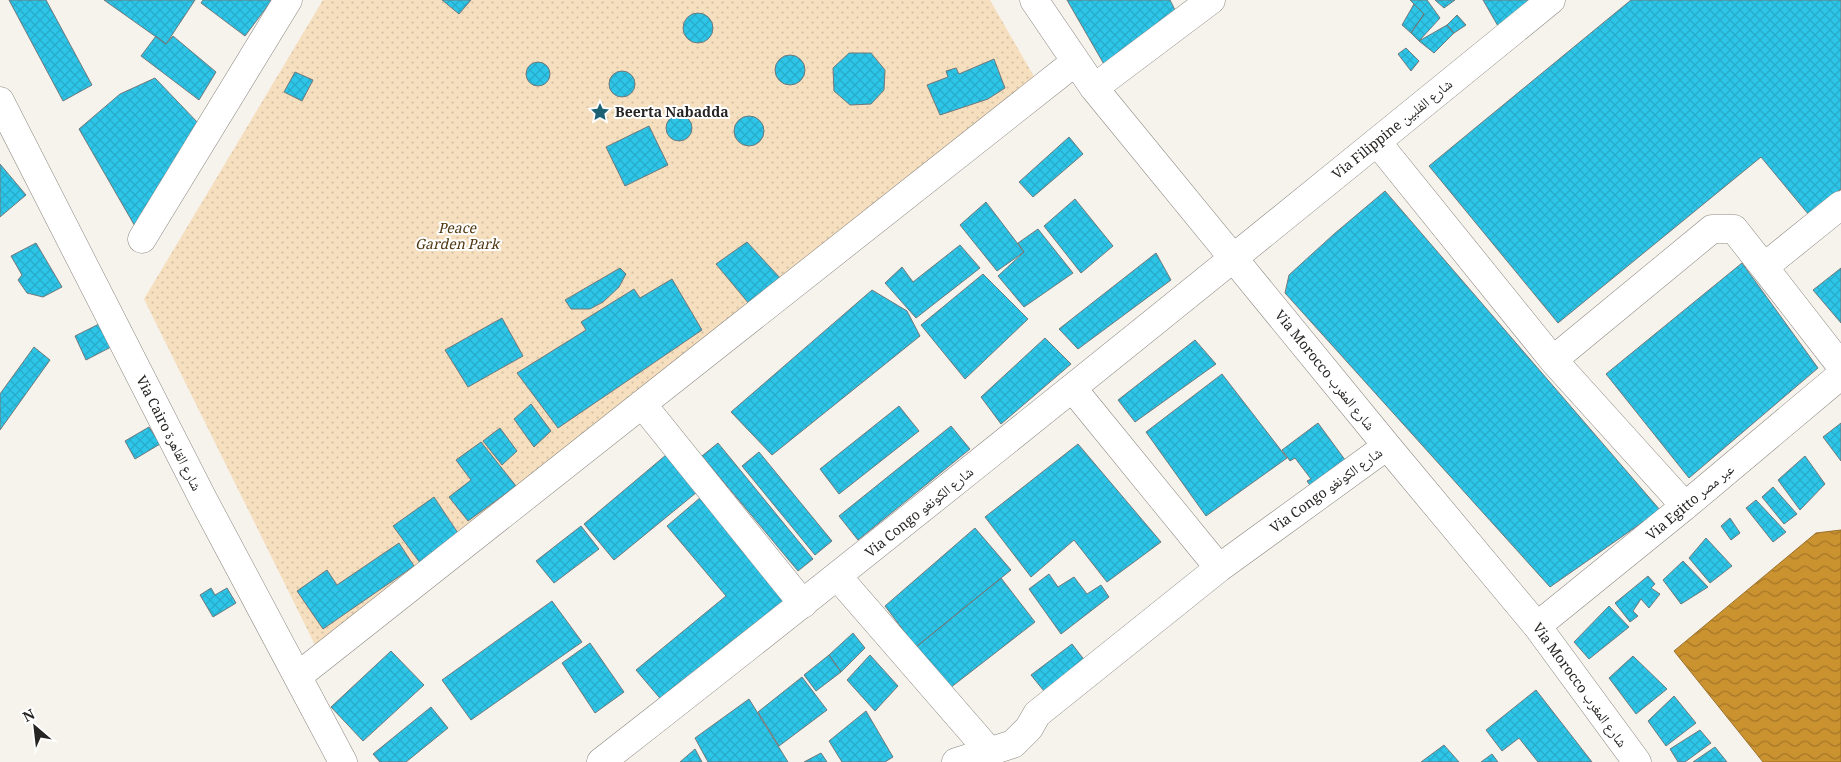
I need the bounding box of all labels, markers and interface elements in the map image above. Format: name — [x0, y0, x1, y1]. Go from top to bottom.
street label: Via Filippine شارع الفلبين — [1327, 74, 1459, 187]
place icon: Beerta Nabadda — [589, 101, 611, 123]
place label: Beerta Nabadda — [615, 102, 729, 126]
park label: Peace Garden Park — [415, 218, 501, 258]
street label: Via Morocco شارع المغرب — [1267, 305, 1380, 437]
street label: Via Cairo شارع القاهرة — [128, 372, 207, 496]
street label: Via Congo شارع الكونغو — [1266, 442, 1389, 541]
street label: Via Egitto عبر مصر — [1642, 459, 1741, 548]
street label: Via Congo شارع الكونغو — [860, 462, 980, 565]
street label: Via Morocco شارع المغرب — [1525, 619, 1632, 754]
north arrow — [10, 702, 60, 752]
text: N — [19, 704, 40, 730]

